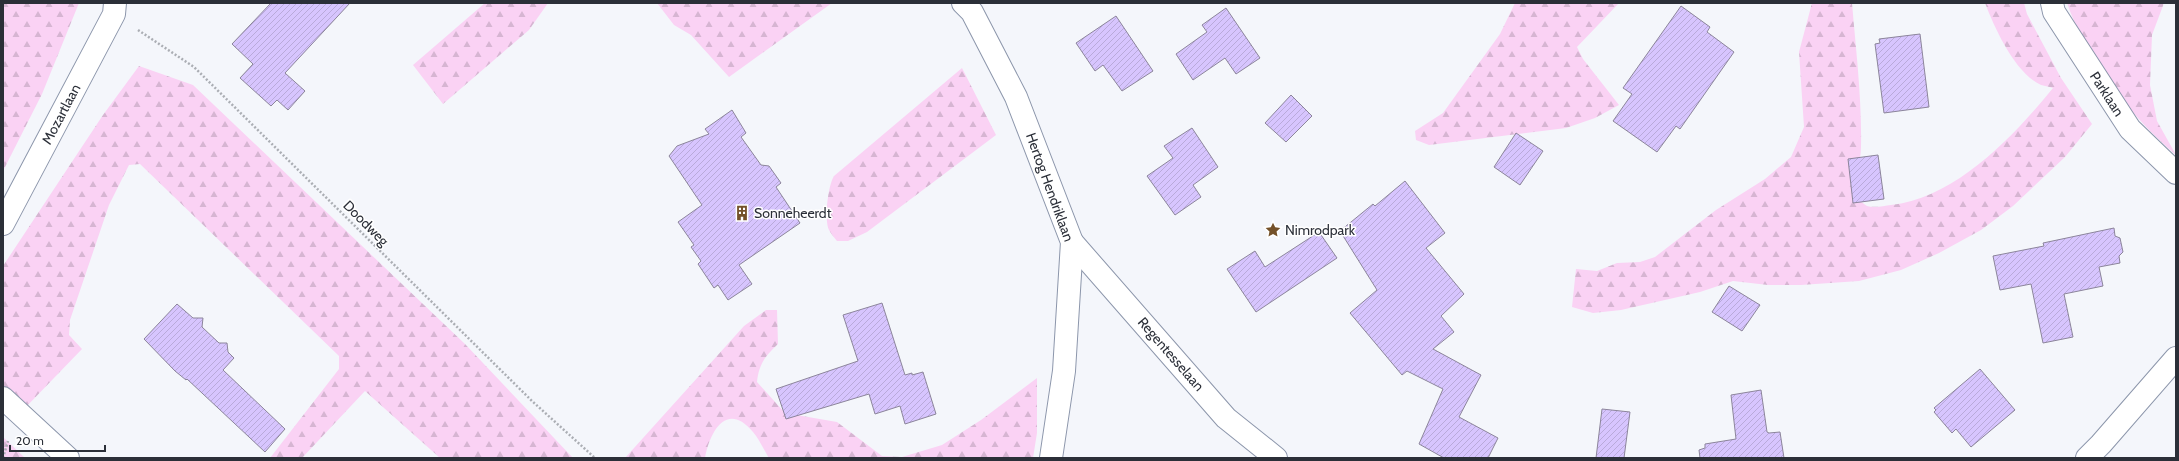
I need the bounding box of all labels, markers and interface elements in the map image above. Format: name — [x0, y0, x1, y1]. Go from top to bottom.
street label: Parklaan — [2086, 68, 2128, 120]
street label: Mozartlaan — [38, 81, 84, 147]
street label: Hertog Hendriklaan — [1022, 130, 1078, 244]
street label: Doodweg — [339, 196, 393, 250]
building icon: Sonneheerdt — [733, 204, 751, 222]
place label: Sonneheerdt — [754, 204, 832, 222]
place icon: Nimrodpark — [1264, 221, 1282, 239]
place label: Nimrodpark — [1285, 221, 1356, 239]
street label: Regentesselaan — [1134, 313, 1208, 395]
scale bar — [10, 427, 105, 453]
text: 20 m — [16, 433, 44, 448]

